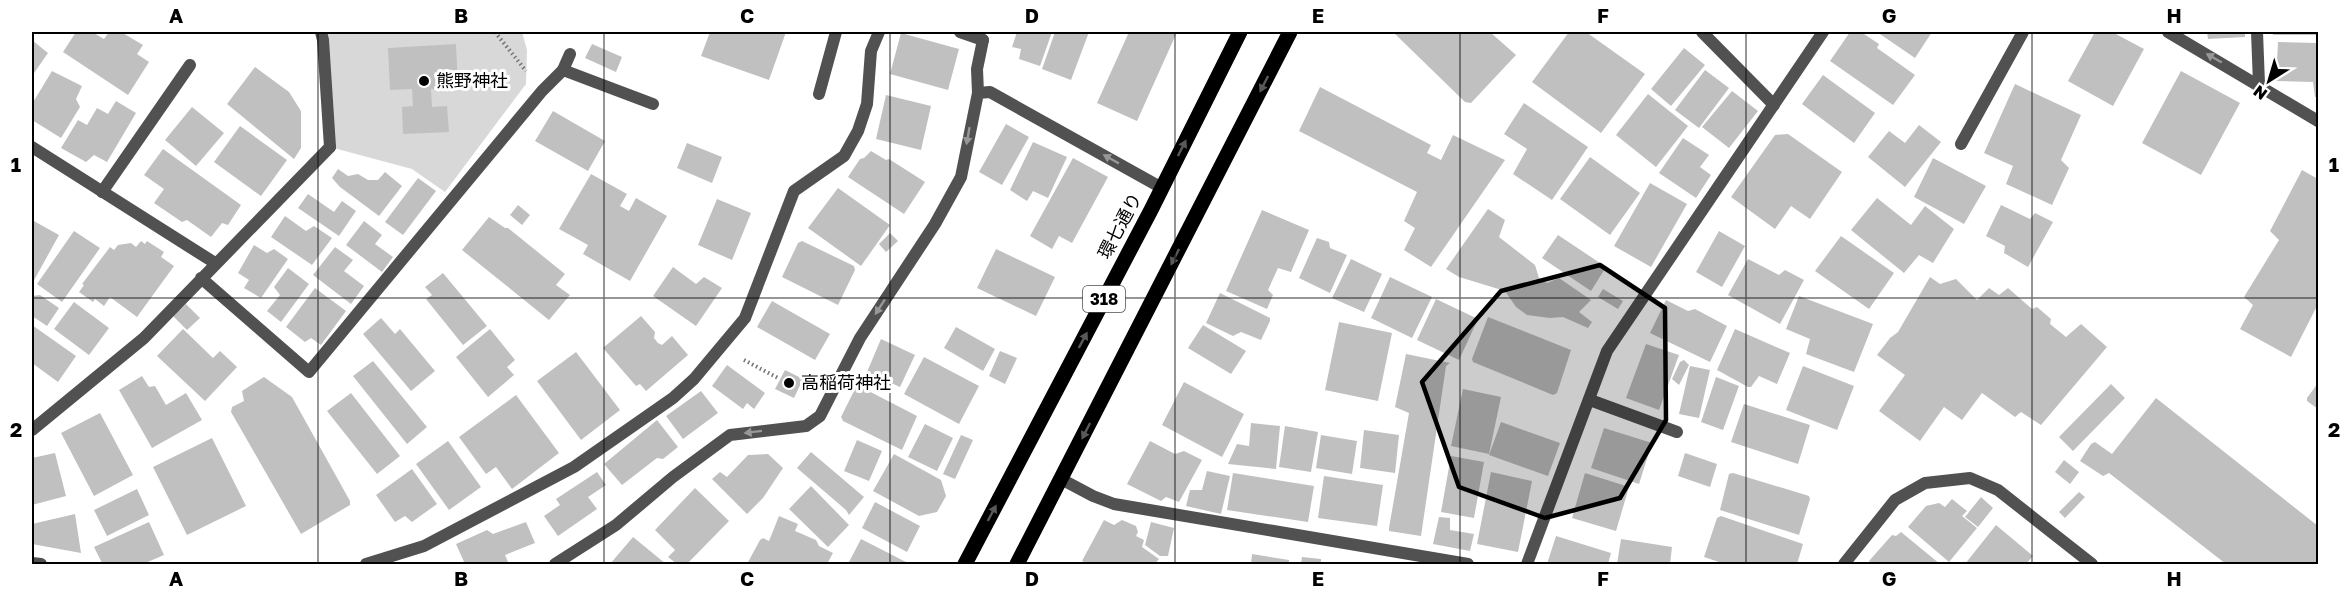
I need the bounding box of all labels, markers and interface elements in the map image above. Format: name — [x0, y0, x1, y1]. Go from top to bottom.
text: A — [169, 3, 183, 27]
text: B — [454, 3, 468, 27]
text: C — [740, 3, 754, 27]
text: D — [1025, 3, 1039, 27]
text: E — [1312, 3, 1324, 27]
text: F — [1597, 3, 1609, 27]
text: G — [1882, 3, 1896, 27]
text: H — [2166, 3, 2182, 27]
north arrow — [2239, 51, 2299, 111]
one-way arrow — [2205, 53, 2222, 63]
place label: 熊野神社 — [436, 69, 508, 91]
marker: 熊野神社 — [417, 74, 431, 88]
one-way arrow — [1259, 75, 1269, 92]
text: N — [2249, 81, 2271, 105]
one-way arrow — [963, 126, 972, 145]
one-way arrow — [1177, 140, 1187, 157]
text: 1 — [11, 152, 21, 176]
text: 1 — [2329, 152, 2339, 176]
one-way arrow — [1103, 154, 1119, 165]
street label: 環七通り — [1093, 189, 1146, 262]
one-way arrow — [1170, 249, 1180, 266]
road number: 318 — [1083, 286, 1125, 312]
one-way arrow — [875, 299, 886, 315]
one-way arrow — [1077, 331, 1087, 349]
place label: 高稲荷神社 — [801, 371, 891, 393]
marker: 高稲荷神社 — [782, 376, 796, 390]
text: 2 — [10, 417, 22, 441]
text: 2 — [2328, 417, 2340, 441]
one-way arrow — [1081, 422, 1091, 439]
one-way arrow — [743, 428, 762, 437]
one-way arrow — [987, 504, 997, 521]
text: A — [169, 566, 183, 590]
text: B — [454, 566, 468, 590]
text: C — [740, 566, 754, 590]
text: D — [1025, 566, 1039, 590]
text: E — [1312, 566, 1324, 590]
text: F — [1597, 566, 1609, 590]
text: G — [1882, 566, 1896, 590]
text: H — [2166, 566, 2182, 590]

